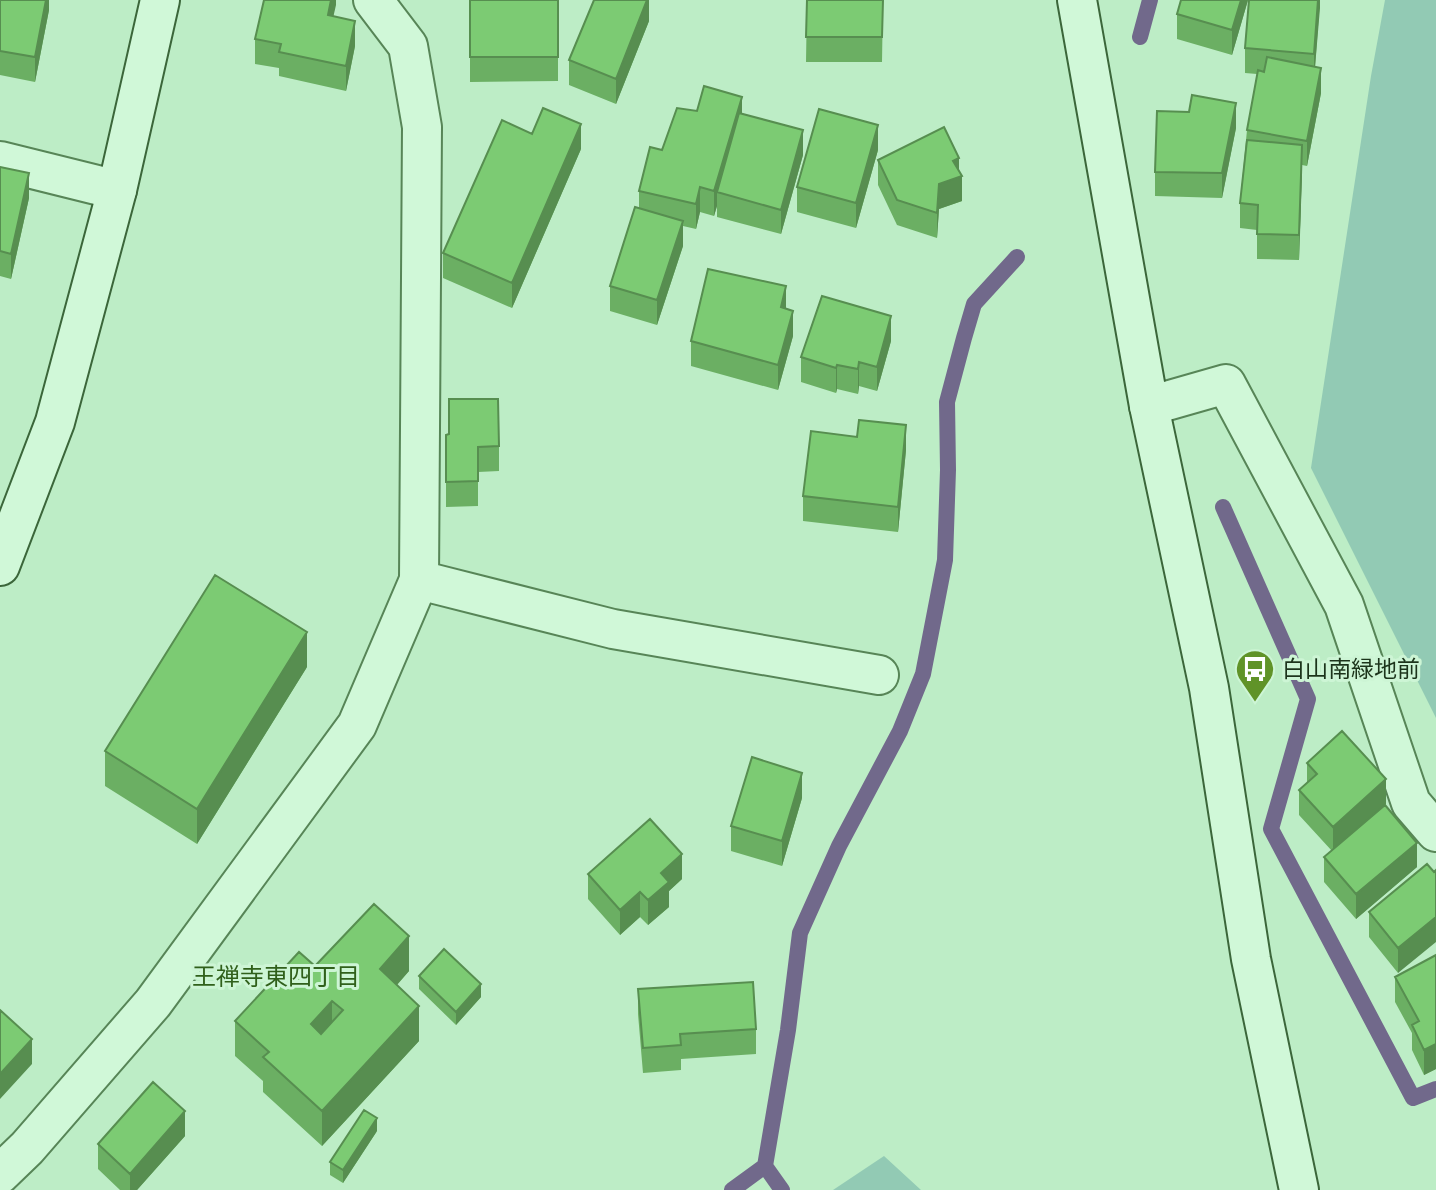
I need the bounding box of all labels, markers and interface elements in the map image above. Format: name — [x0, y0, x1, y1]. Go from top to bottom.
bus stop icon: 白山南緑地前 — [1234, 648, 1276, 703]
place label: 白山南緑地前 — [1282, 657, 1420, 682]
district label: 王禅寺東四丁目 — [192, 964, 360, 990]

